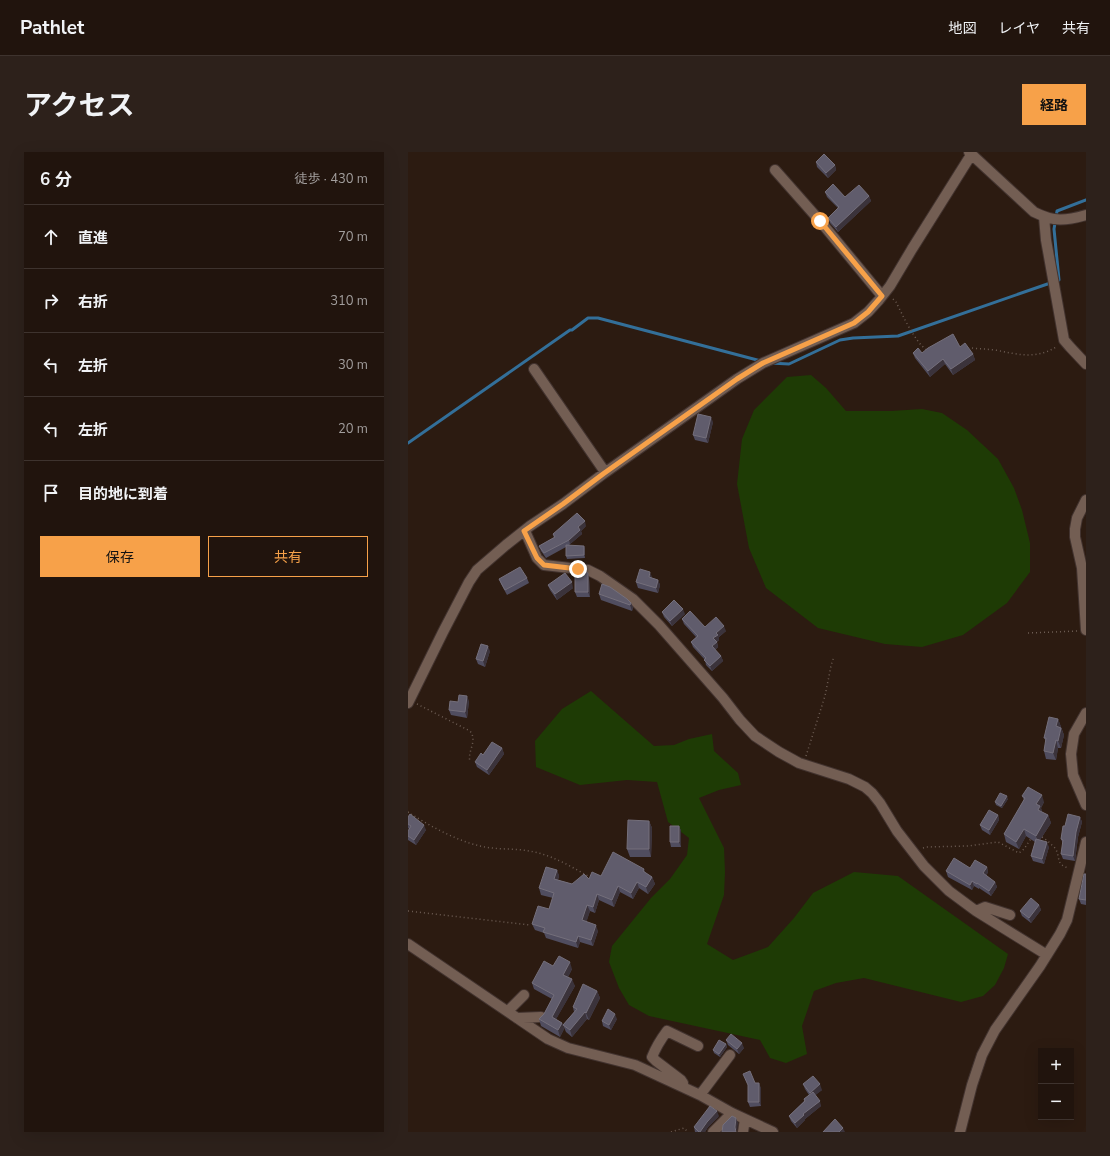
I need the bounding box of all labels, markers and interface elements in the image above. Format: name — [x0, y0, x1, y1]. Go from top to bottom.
text: Pathlet — [20, 15, 84, 41]
text: 地図 — [948, 19, 976, 38]
text: レイヤ — [998, 19, 1040, 38]
text: 共有 — [1062, 19, 1090, 38]
button: 経路 — [1022, 84, 1086, 125]
text: アクセス — [24, 87, 135, 125]
text: 6 分 — [40, 168, 72, 191]
text: 徒歩 · 430 m — [294, 170, 368, 188]
route start — [811, 212, 829, 230]
icon: ahead — [40, 226, 62, 248]
text: 直進 — [78, 228, 108, 248]
text: 70 m — [338, 228, 368, 246]
icon: right — [40, 290, 62, 312]
text: 右折 — [78, 292, 108, 312]
text: 310 m — [330, 292, 368, 310]
icon: left — [40, 354, 62, 376]
text: 左折 — [78, 356, 108, 376]
text: 30 m — [338, 356, 368, 374]
icon: left — [40, 418, 62, 440]
text: 左折 — [78, 420, 108, 440]
text: 20 m — [338, 420, 368, 438]
icon: arrive — [40, 482, 62, 504]
text: 目的地に到着 — [78, 484, 168, 504]
button: 保存 — [40, 536, 200, 577]
button: 共有 — [208, 536, 368, 577]
route end — [569, 560, 587, 578]
map controls — [1038, 1048, 1074, 1120]
button: + — [1038, 1048, 1074, 1084]
button: − — [1038, 1084, 1074, 1120]

